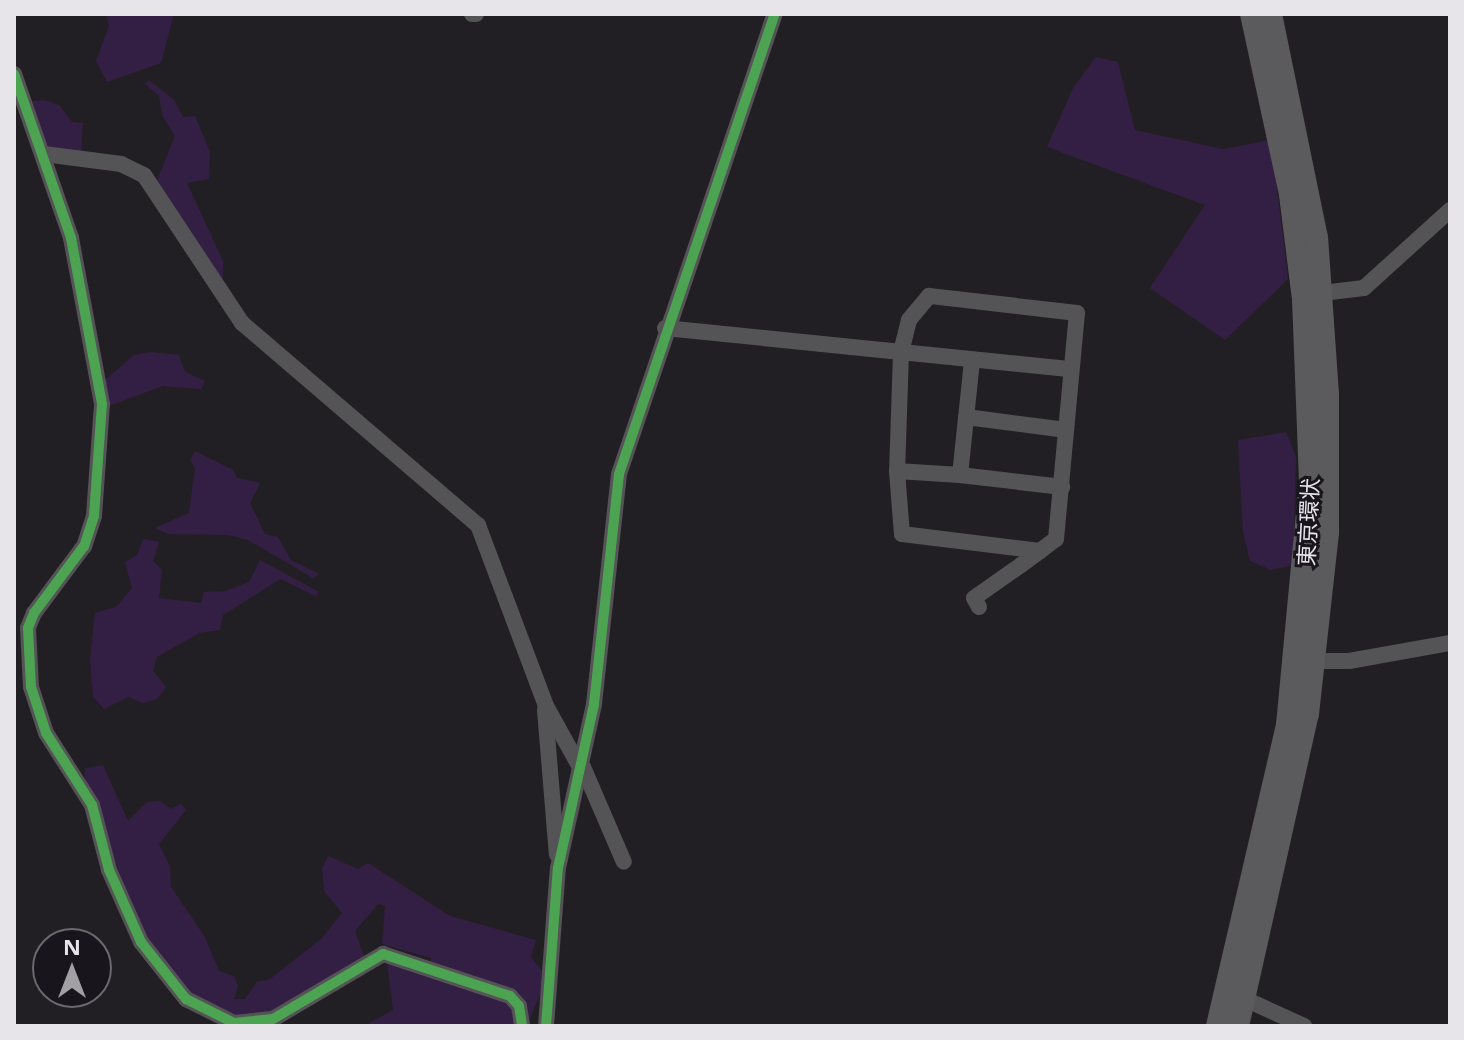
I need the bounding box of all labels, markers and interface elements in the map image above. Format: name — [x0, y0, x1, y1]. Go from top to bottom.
street label: 東京環状 — [1293, 477, 1323, 567]
north arrow — [32, 928, 112, 1008]
text: N — [63, 931, 81, 961]

